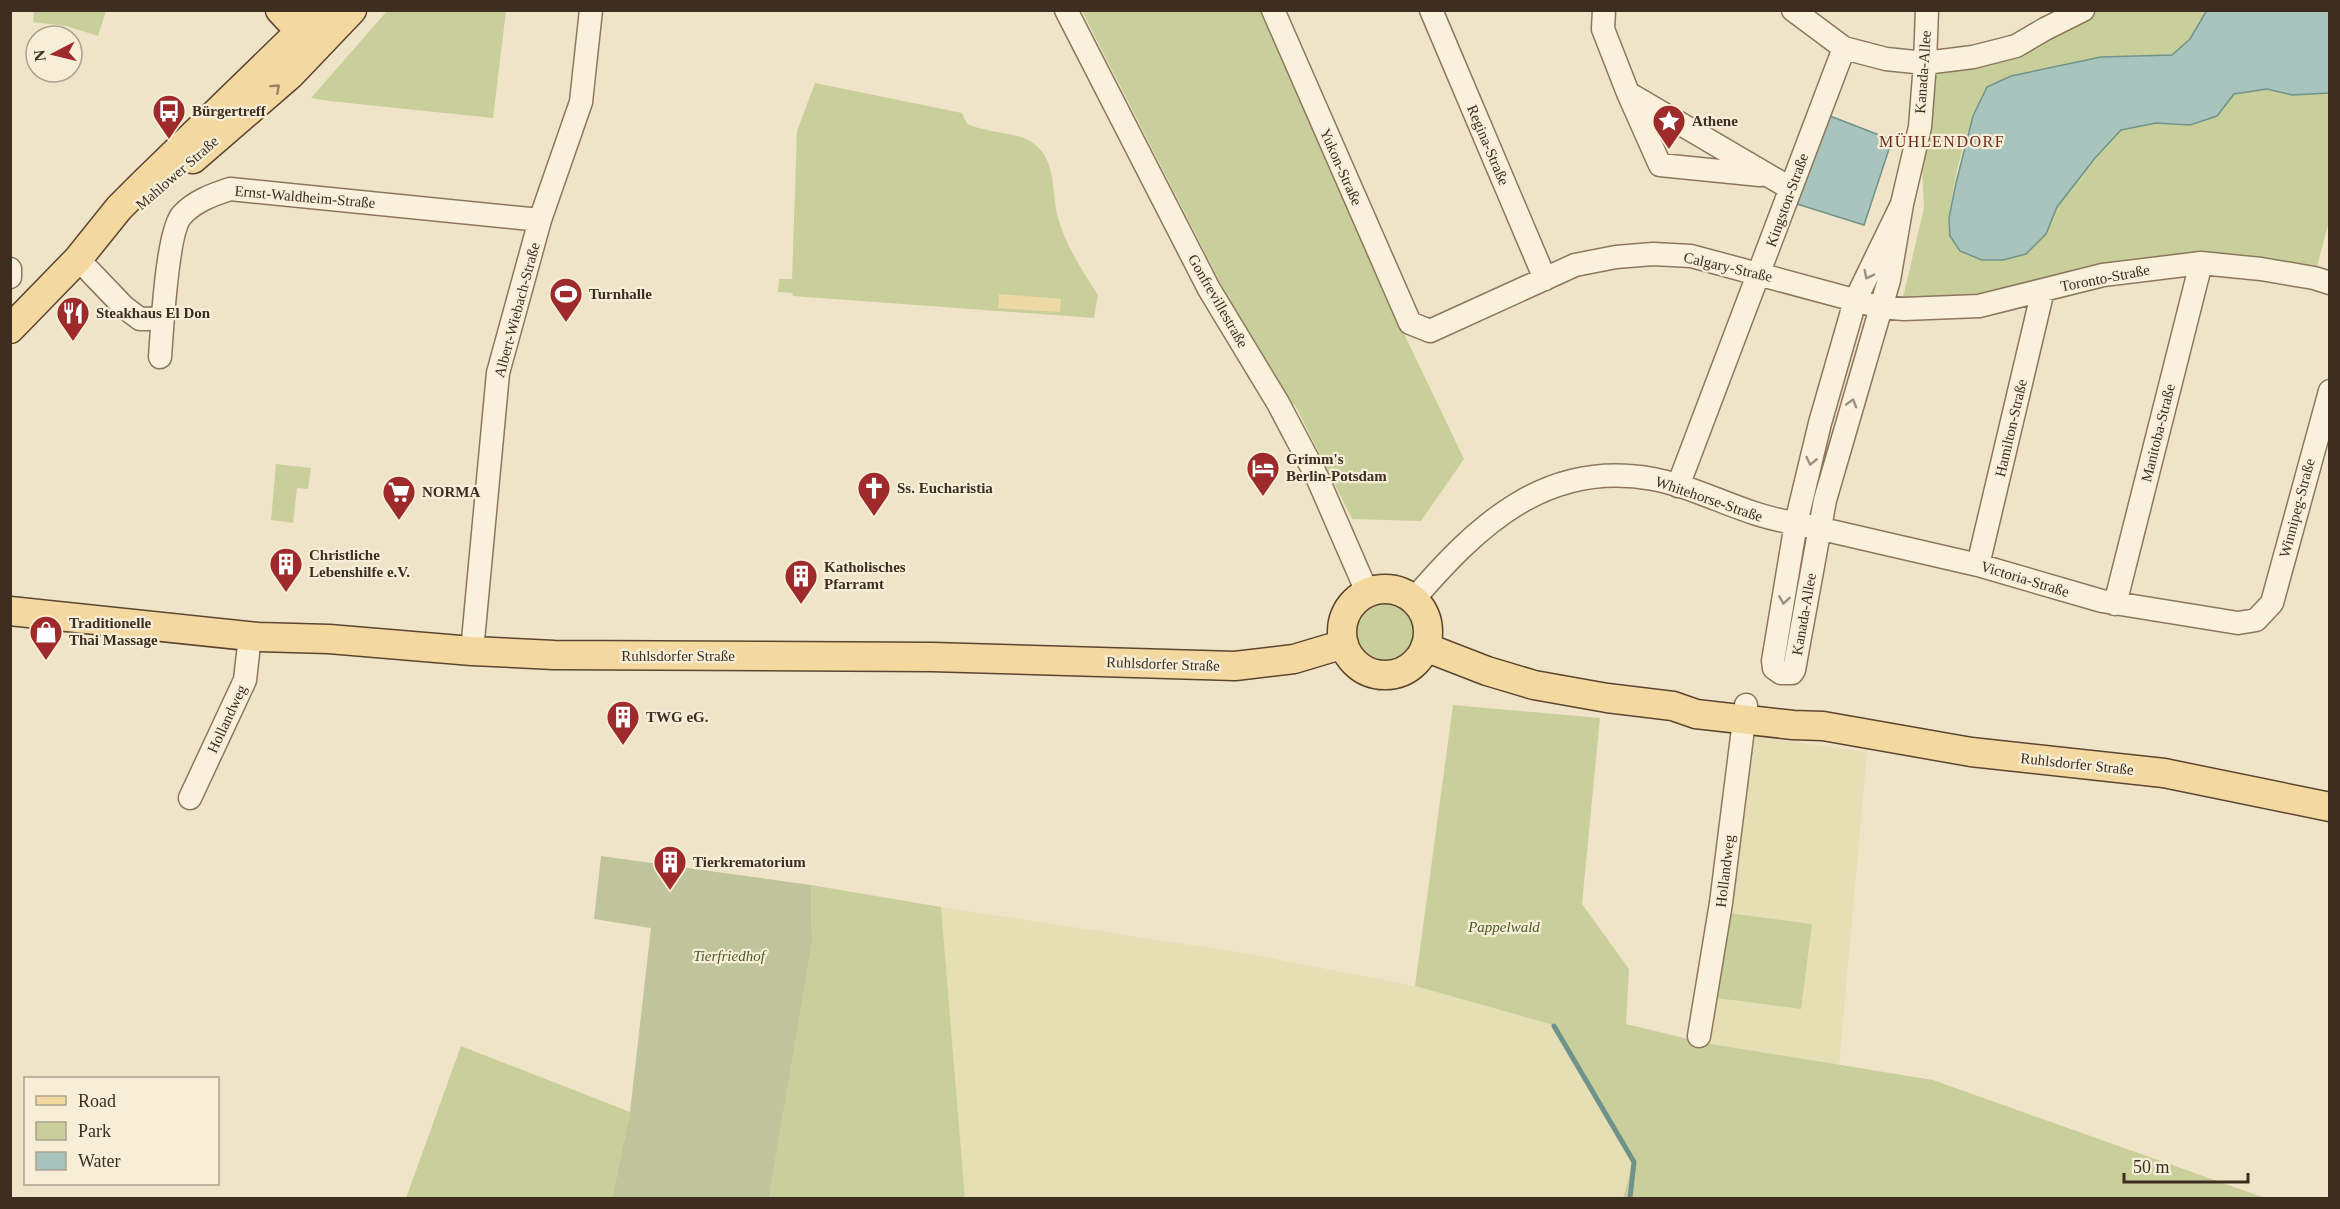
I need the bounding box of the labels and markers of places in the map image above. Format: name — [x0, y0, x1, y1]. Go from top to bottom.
bus stop icon: Bürgertreff — [151, 93, 187, 140]
place label: Bürgertreff — [192, 103, 267, 119]
place icon: Athene — [1651, 103, 1687, 150]
place label: Athene — [1692, 113, 1738, 129]
sports icon: Turnhalle — [548, 276, 584, 323]
place label: Turnhalle — [589, 286, 652, 302]
restaurant icon: Steakhaus El Don — [55, 295, 91, 342]
place label: Steakhaus El Don — [96, 305, 211, 321]
hotel icon: Grimm's Berlin-Potsdam — [1245, 450, 1281, 497]
place label: Grimm's Berlin-Potsdam — [1286, 451, 1387, 484]
church icon: Ss. Eucharistia — [856, 470, 892, 517]
supermarket icon: NORMA — [381, 474, 417, 521]
place label: Ss. Eucharistia — [897, 480, 993, 496]
place label: NORMA — [422, 484, 480, 500]
building icon: Christliche Lebenshilfe e.V. — [268, 546, 304, 593]
place label: Christliche Lebenshilfe e.V. — [309, 547, 410, 580]
building icon: Katholisches Pfarramt — [783, 558, 819, 605]
place label: Katholisches Pfarramt — [824, 559, 906, 592]
shop icon: Traditionelle Thai Massage — [28, 614, 64, 661]
place label: Traditionelle Thai Massage — [69, 615, 158, 648]
building icon: TWG eG. — [605, 699, 641, 746]
place label: TWG eG. — [646, 709, 709, 725]
building icon: Tierkrematorium — [652, 844, 688, 891]
place label: Tierkrematorium — [693, 854, 806, 870]

